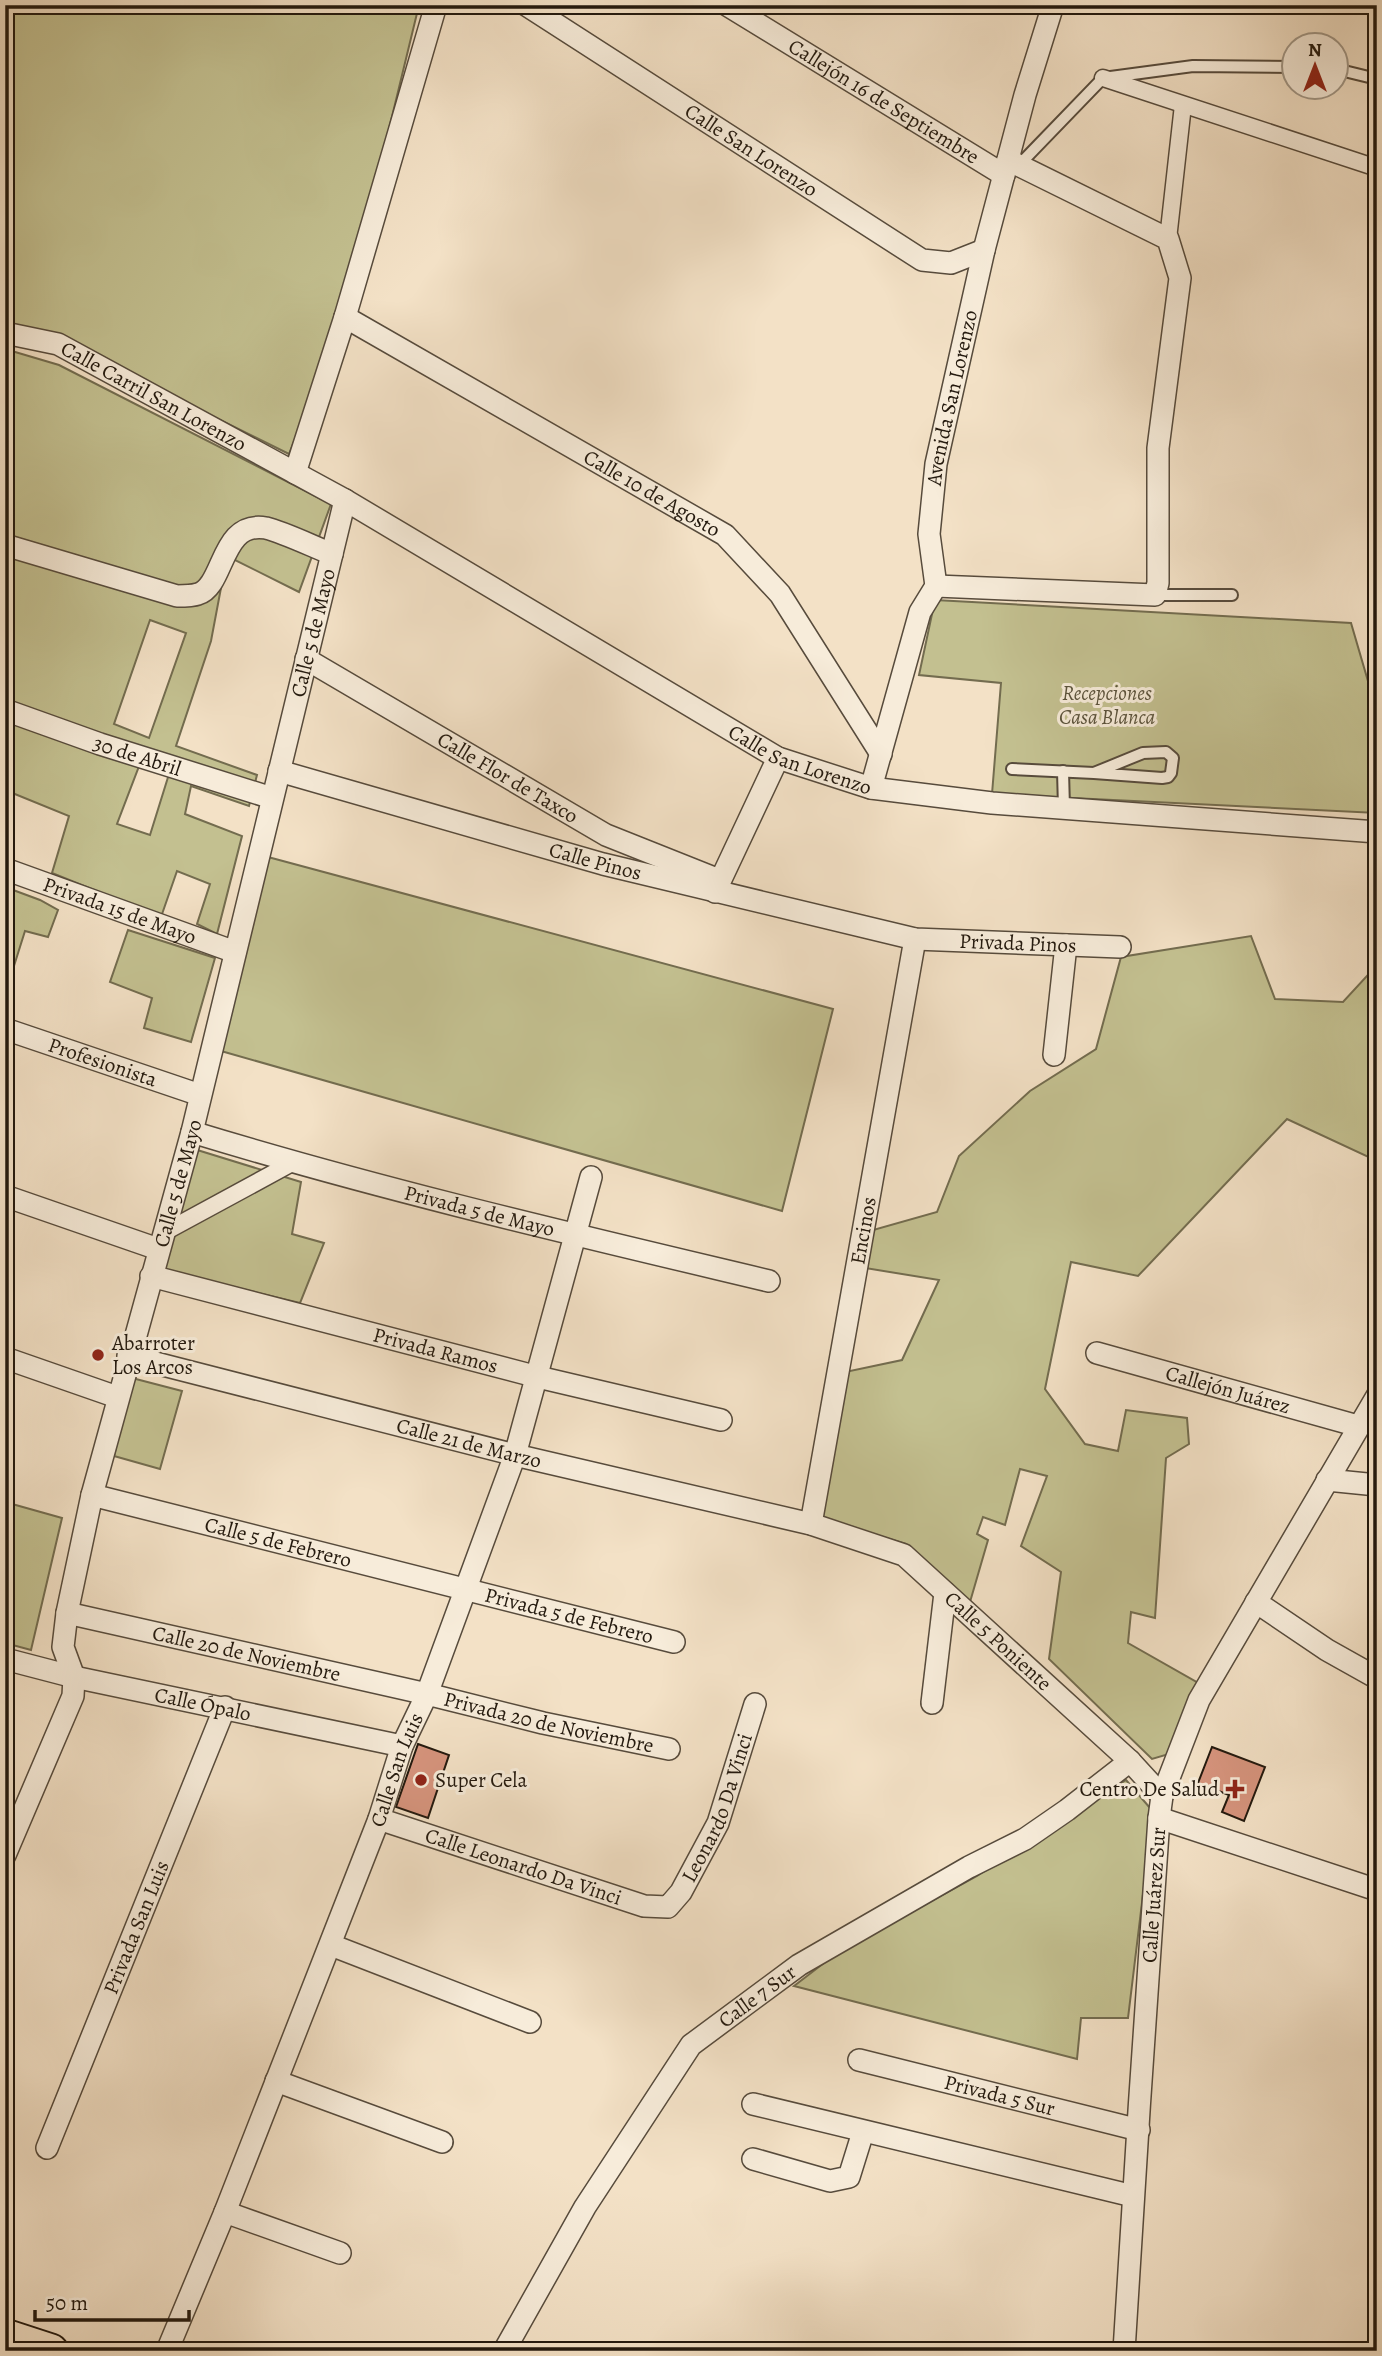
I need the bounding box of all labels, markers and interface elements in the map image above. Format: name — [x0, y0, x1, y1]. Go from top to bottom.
street label: Callejón 16 de Septiembre — [783, 32, 984, 170]
north arrow — [1280, 32, 1350, 102]
text: N — [1308, 37, 1322, 63]
street label: Calle San Lorenzo — [679, 97, 823, 203]
street label: Avenida San Lorenzo — [920, 307, 984, 488]
street label: Calle Carril San Lorenzo — [56, 334, 251, 458]
street label: Calle 10 de Agosto — [579, 443, 726, 543]
street label: Calle 5 de Mayo — [284, 566, 342, 700]
park label: Recepciones Casa Blanca — [1059, 679, 1155, 731]
street label: Calle San Lorenzo — [723, 718, 875, 801]
street label: Calle Flor de Taxco — [432, 725, 584, 830]
street label: 30 de Abril — [89, 729, 185, 783]
street label: Calle Pinos — [546, 835, 644, 887]
street label: Privada 15 de Mayo — [39, 870, 200, 951]
street label: Privada Pinos — [959, 927, 1077, 959]
street label: Profesionista — [44, 1031, 161, 1093]
street label: Calle 5 de Mayo — [147, 1117, 209, 1250]
street label: Privada 5 de Mayo — [401, 1178, 557, 1243]
street label: Encinos — [843, 1194, 883, 1267]
street label: Privada Ramos — [370, 1321, 501, 1380]
place label: Abarroter Los Arcos — [111, 1329, 195, 1381]
marker: Abarroter Los Arcos — [90, 1347, 106, 1363]
street label: Callejón Juárez — [1162, 1359, 1294, 1420]
street label: Calle 21 de Marzo — [394, 1411, 544, 1475]
street label: Calle 5 de Febrero — [202, 1510, 354, 1574]
street label: Privada 5 de Febrero — [482, 1581, 656, 1650]
street label: Calle 5 Poniente — [939, 1585, 1058, 1697]
street label: Calle 20 de Noviembre — [150, 1619, 343, 1688]
street label: Calle Ópalo — [152, 1680, 254, 1728]
street label: Privada 20 de Noviembre — [441, 1685, 656, 1759]
street label: Calle San Luis — [363, 1708, 430, 1831]
street label: Leonardo Da Vinci — [675, 1730, 759, 1887]
place label: Super Cela — [435, 1766, 527, 1794]
marker: Super Cela — [413, 1772, 429, 1788]
place label: Centro De Salud — [1079, 1775, 1220, 1803]
marker: Centro De Salud — [1225, 1779, 1245, 1799]
street label: Calle Leonardo Da Vinci — [421, 1821, 625, 1912]
street label: Calle Juárez Sur — [1135, 1826, 1172, 1964]
street label: Privada San Luis — [97, 1856, 176, 1998]
street label: Calle 7 Sur — [712, 1958, 802, 2034]
street label: Privada 5 Sur — [941, 2068, 1058, 2122]
scale bar — [35, 2279, 189, 2323]
text: 50 m — [46, 2289, 88, 2317]

